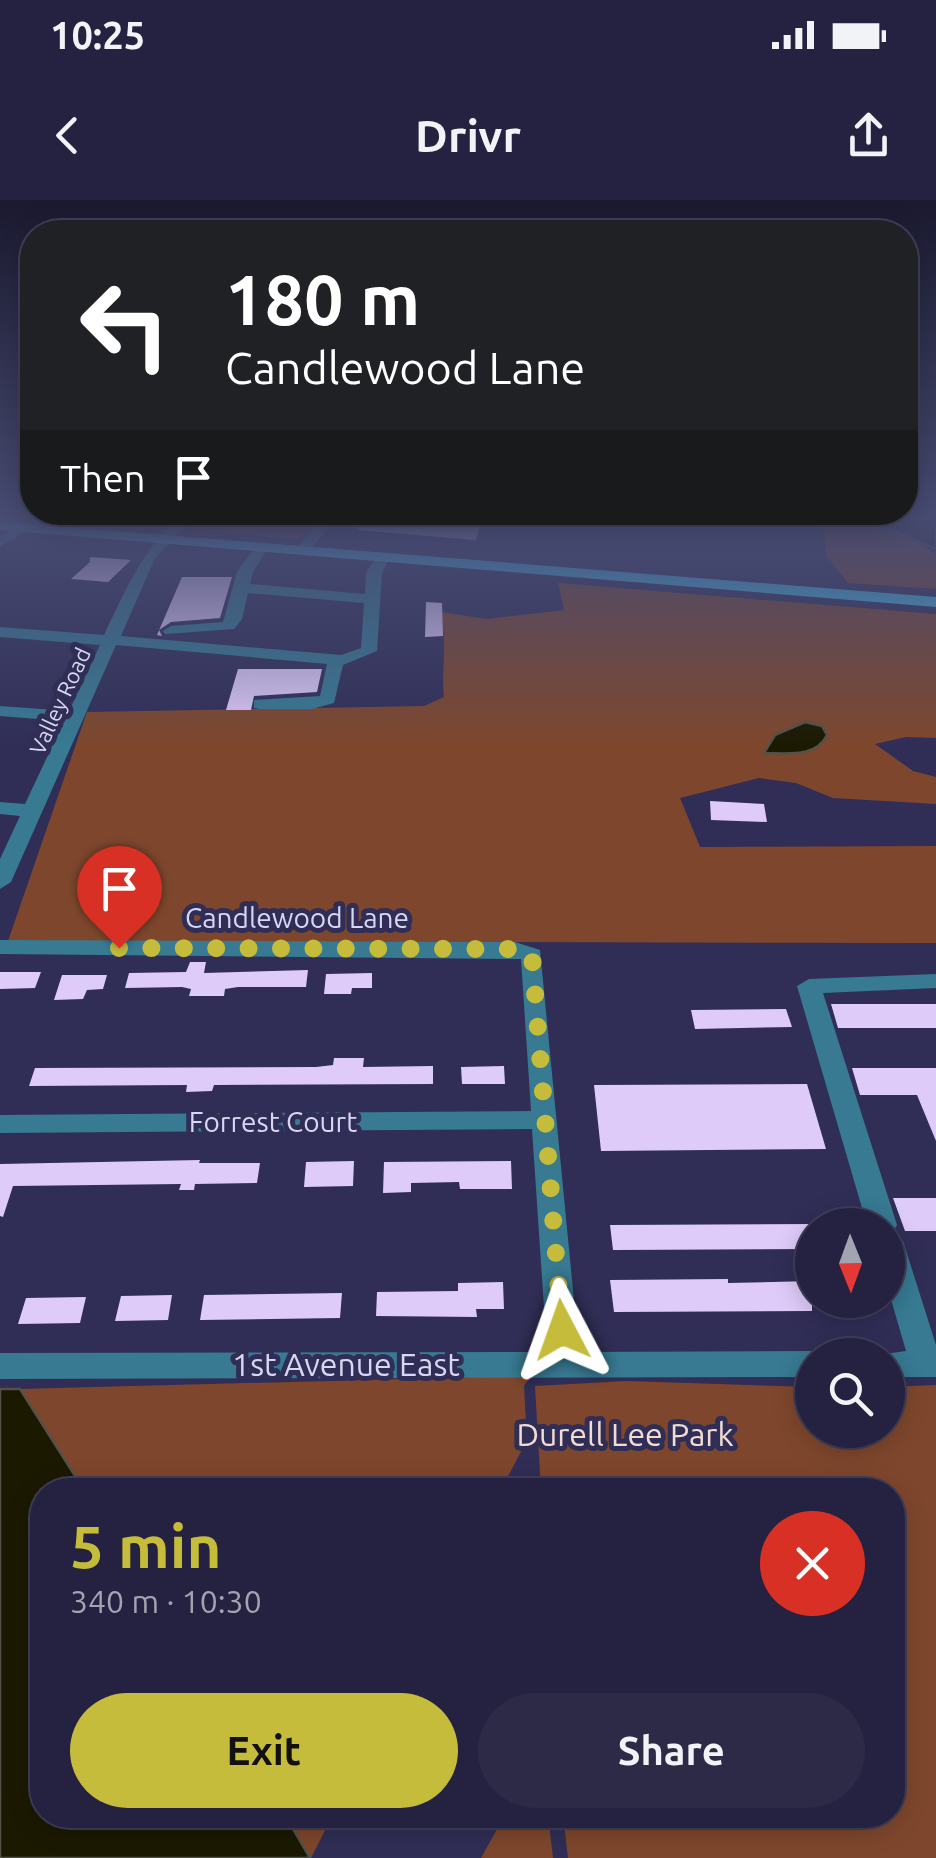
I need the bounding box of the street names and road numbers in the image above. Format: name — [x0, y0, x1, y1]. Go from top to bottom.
street label: Valley Road — [24, 643, 95, 758]
street label: Candlewood Lane — [185, 902, 409, 933]
street label: Forrest Court — [189, 1106, 357, 1137]
street label: 1st Avenue East — [232, 1346, 460, 1382]

